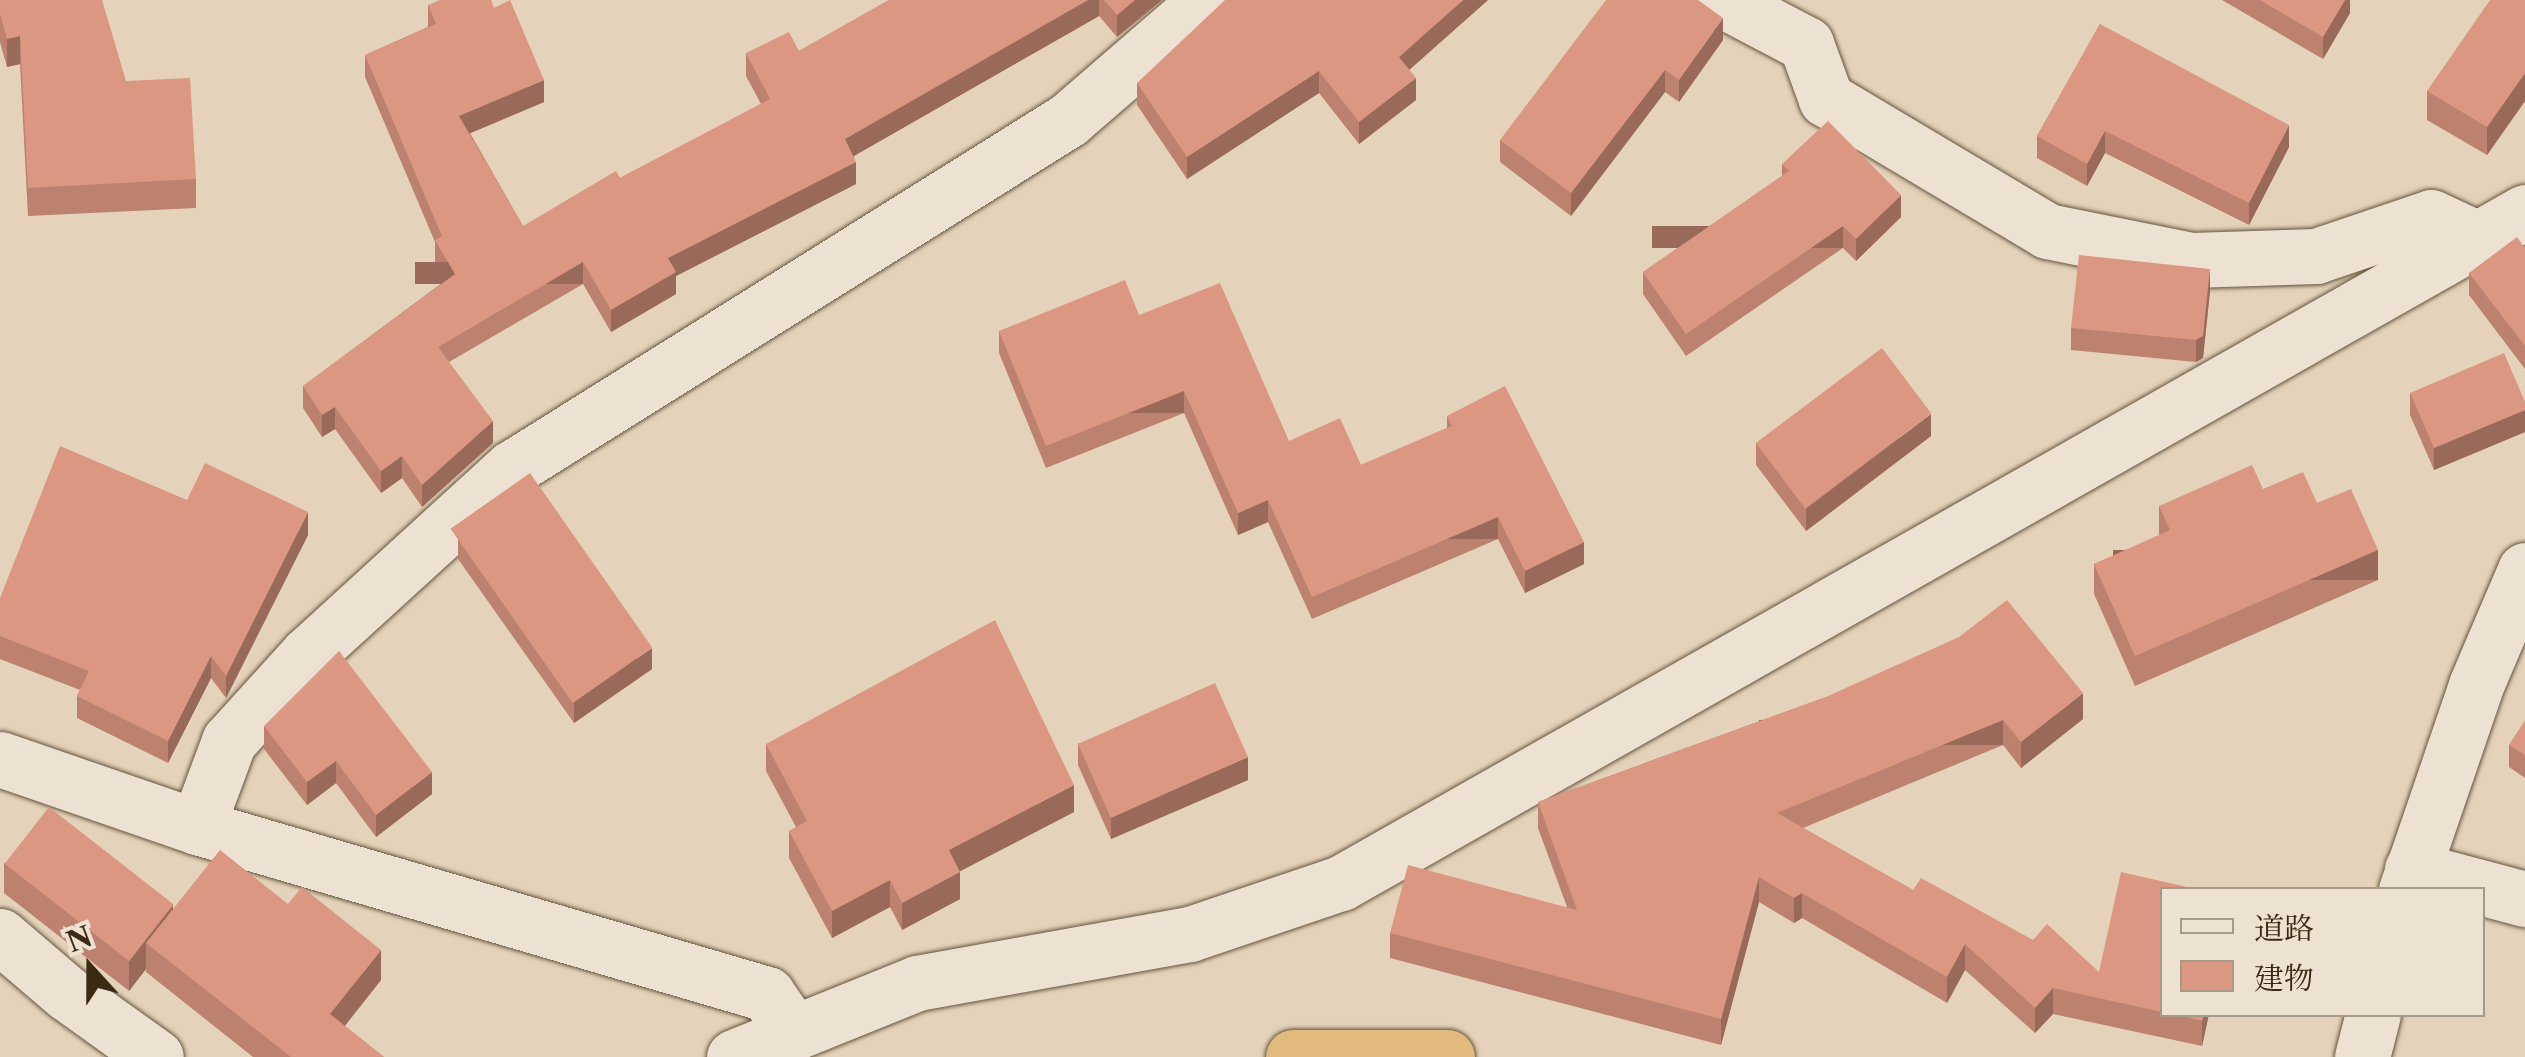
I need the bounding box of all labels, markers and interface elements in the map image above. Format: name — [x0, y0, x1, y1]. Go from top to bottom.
legend — [2160, 887, 2485, 1017]
text: 道路 — [2254, 910, 2314, 947]
north arrow — [40, 917, 140, 1017]
text: N — [62, 919, 97, 959]
text: 建物 — [2254, 960, 2314, 997]

